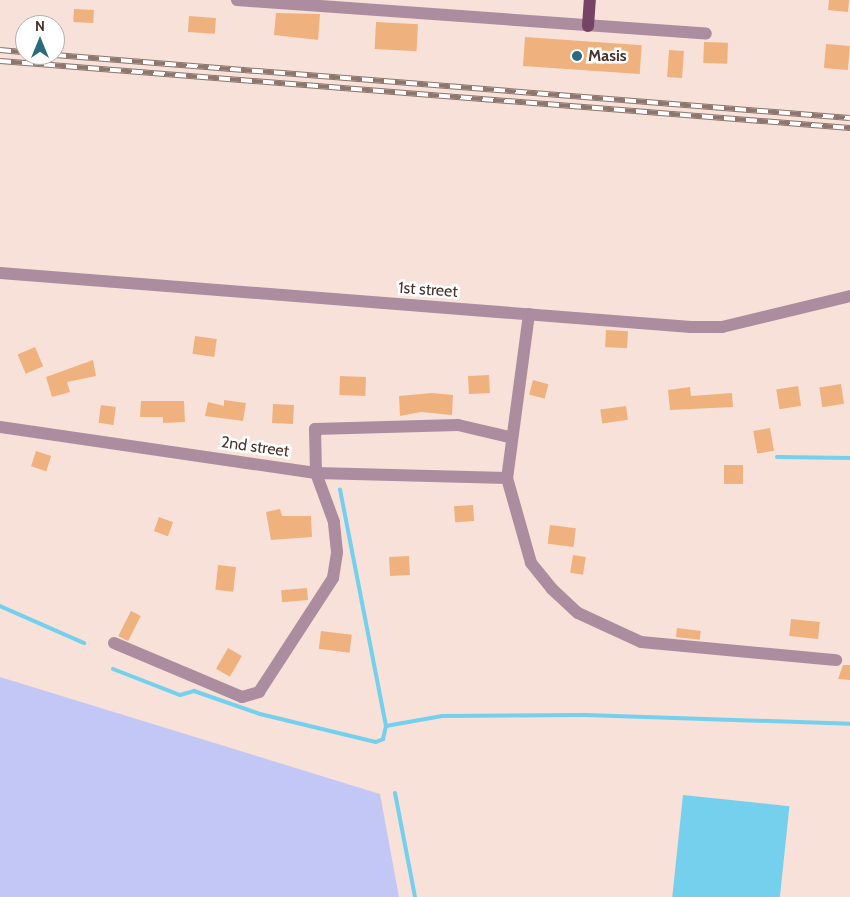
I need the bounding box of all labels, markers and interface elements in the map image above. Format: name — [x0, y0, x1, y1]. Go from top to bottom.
north arrow — [15, 15, 65, 65]
text: N — [35, 17, 45, 35]
place label: Masis — [588, 46, 627, 66]
marker: Masis — [570, 49, 584, 63]
street label: 1st street — [398, 278, 458, 302]
street label: 2nd street — [220, 433, 290, 461]

